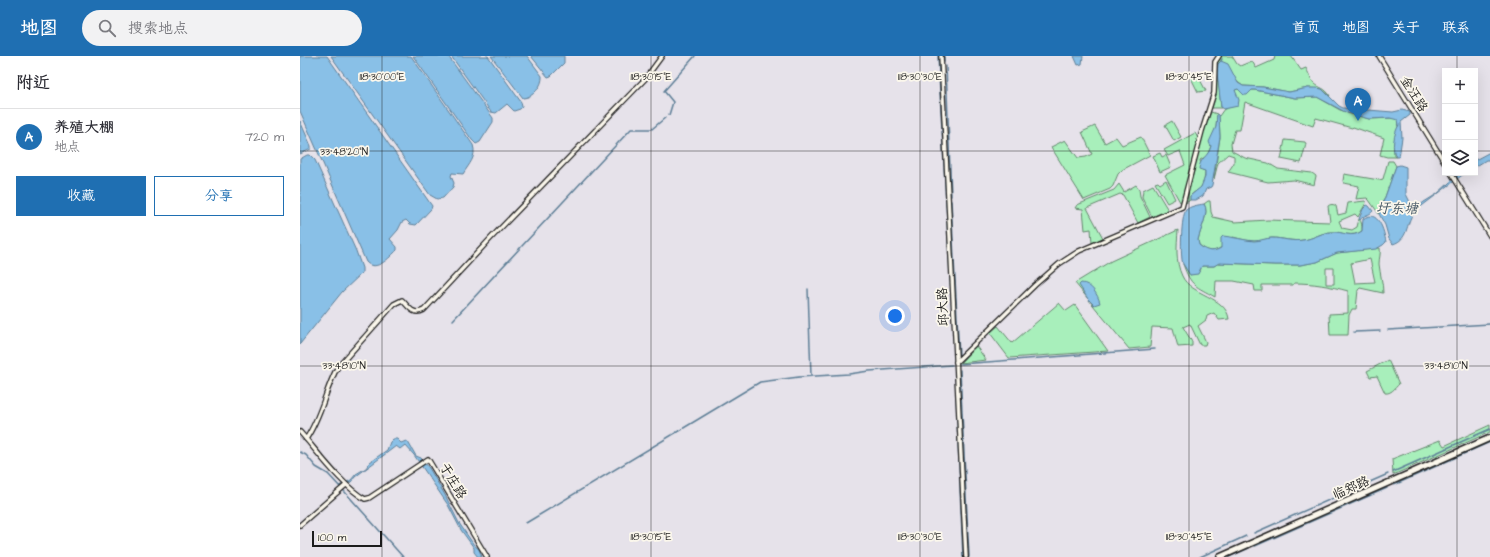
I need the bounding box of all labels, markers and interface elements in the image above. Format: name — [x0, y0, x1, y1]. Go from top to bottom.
search box — [82, 10, 362, 46]
text: 地图 — [20, 15, 58, 42]
icon: search — [96, 17, 118, 39]
text: 搜索地点 — [128, 18, 188, 39]
text: 首页 — [1292, 18, 1320, 38]
text: 地图 — [1342, 18, 1370, 38]
text: 关于 — [1392, 18, 1420, 38]
text: 联系 — [1442, 18, 1470, 38]
map controls — [1442, 68, 1478, 176]
button: + — [1442, 68, 1478, 104]
text: 118°30'00"E — [359, 70, 405, 84]
text: 118°30'15"E — [631, 70, 672, 84]
text: 118°30'30"E — [898, 70, 942, 84]
text: 118°30'45"E — [1166, 70, 1212, 84]
text: 附近 — [16, 71, 50, 95]
street label: 金汪路 — [1396, 73, 1432, 115]
pin: A — [1345, 88, 1371, 121]
button: − — [1442, 104, 1478, 140]
text: 养殖大棚 — [54, 117, 114, 138]
text: A — [25, 128, 33, 146]
text: 720 m — [245, 128, 284, 146]
text: 地点 — [54, 138, 80, 156]
button: layers — [1442, 140, 1478, 176]
text: 33°48'20"N — [320, 145, 368, 159]
button: 收藏 — [16, 176, 146, 216]
button: 分享 — [154, 176, 284, 216]
water label: 圩东塘 — [1376, 199, 1420, 219]
street label: 邱大路 — [933, 287, 953, 327]
your location — [885, 306, 905, 326]
text: 33°48'10"N — [322, 359, 366, 373]
text: 33°48'10"N — [1424, 359, 1468, 373]
street label: 于庄路 — [435, 460, 471, 502]
street label: 临郑路 — [1330, 472, 1372, 504]
scale bar — [312, 529, 382, 548]
text: 100 m — [318, 530, 346, 545]
text: 118°30'15"E — [631, 530, 672, 544]
text: 118°30'30"E — [898, 530, 942, 544]
text: 118°30'45"E — [1166, 530, 1212, 544]

